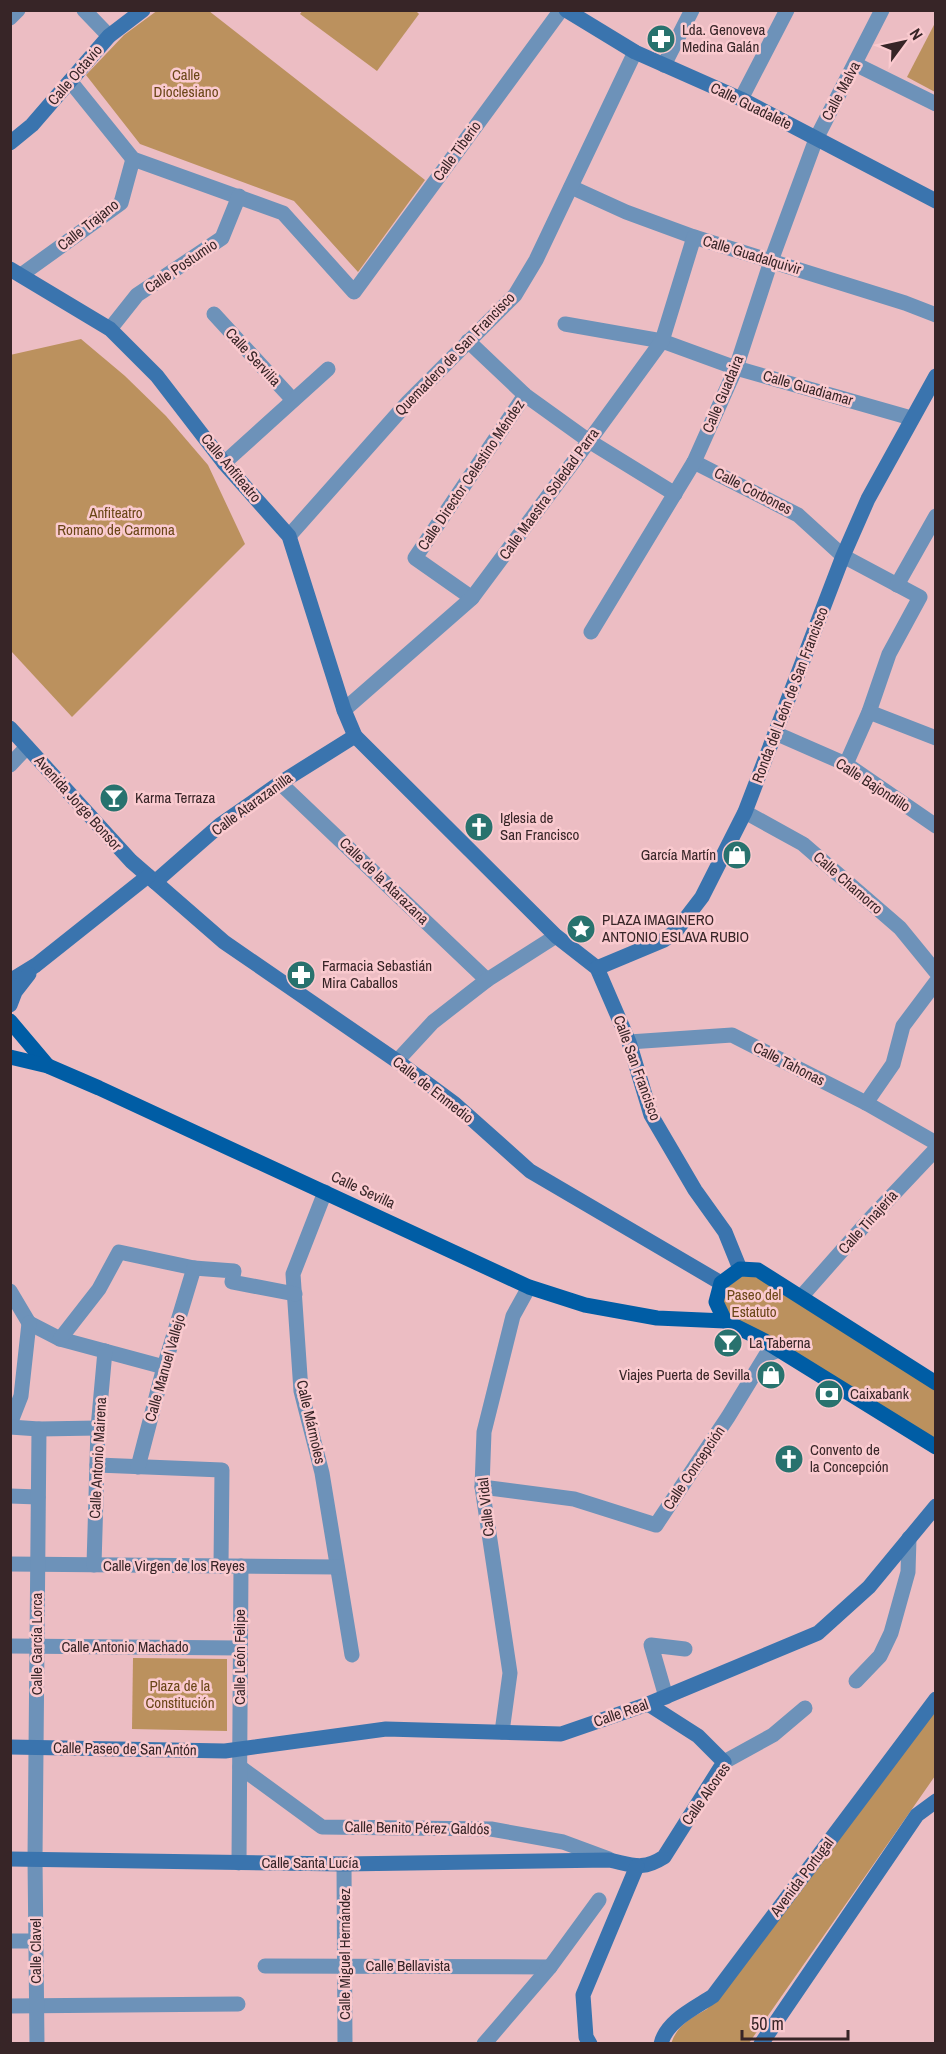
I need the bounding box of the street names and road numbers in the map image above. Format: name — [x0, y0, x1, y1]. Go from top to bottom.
street label: Calle Octavio — [42, 40, 107, 109]
street label: Calle Malva — [816, 57, 865, 124]
street label: Calle Guadalete — [707, 77, 796, 134]
street label: Calle Tiberio — [428, 116, 486, 185]
street label: Calle Trajano — [53, 194, 123, 255]
street label: Calle Guadalquivir — [700, 230, 804, 279]
street label: Calle Postumio — [140, 233, 221, 298]
street label: Quemadero de San Francisco — [390, 287, 520, 420]
street label: Calle Servilia — [221, 323, 286, 391]
street label: Calle Guadaira — [697, 351, 748, 436]
street label: Calle Guadiamar — [761, 365, 856, 410]
street label: Calle Director Celestino Méndez — [412, 395, 529, 554]
street label: Calle Maestra Soledad Parra — [494, 424, 604, 564]
street label: Calle Anfiteatro — [196, 429, 267, 507]
street label: Calle Corbones — [711, 462, 796, 519]
street label: Ronda del León de San Francisco — [746, 604, 833, 786]
street label: Avenida Jorge Bonsor — [29, 750, 127, 855]
street label: Calle Bajondillo — [832, 752, 915, 817]
street label: Calle Atarazanilla — [207, 767, 297, 840]
street label: Calle de la Atarazana — [335, 832, 434, 929]
street label: Calle Chamorro — [809, 846, 888, 919]
street label: Calle San Francisco — [609, 1012, 666, 1124]
street label: Calle Tahonas — [750, 1036, 829, 1091]
street label: Calle de Enmedio — [388, 1051, 478, 1128]
street label: Calle Sevilla — [328, 1166, 399, 1214]
street label: Calle Tinajería — [833, 1185, 902, 1258]
street label: Calle Manuel Vallejo — [139, 1311, 190, 1424]
street label: Calle Mármoles — [292, 1378, 331, 1466]
street label: Calle Antonio Mairena — [84, 1396, 111, 1519]
street label: Calle Concepción — [658, 1422, 729, 1514]
street label: Calle Vidal — [472, 1476, 499, 1538]
street label: Calle Virgen de los Reyes — [103, 1555, 245, 1576]
street label: Calle García Lorca — [26, 1593, 47, 1695]
street label: Calle León Felipe — [229, 1609, 250, 1705]
street label: Calle Antonio Machado — [61, 1636, 189, 1657]
street label: Calle Real — [591, 1693, 651, 1732]
street label: Calle Paseo de San Antón — [53, 1737, 197, 1760]
street label: Calle Alcores — [676, 1758, 735, 1829]
street label: Calle Benito Pérez Galdós — [344, 1816, 490, 1839]
street label: Avenida Portugal — [764, 1833, 838, 1921]
street label: Calle Santa Lucía — [261, 1852, 359, 1873]
street label: Calle Miguel Hernández — [334, 1888, 355, 2020]
street label: Calle Clavel — [25, 1918, 46, 1984]
street label: Calle Bellavista — [366, 1955, 451, 1976]

